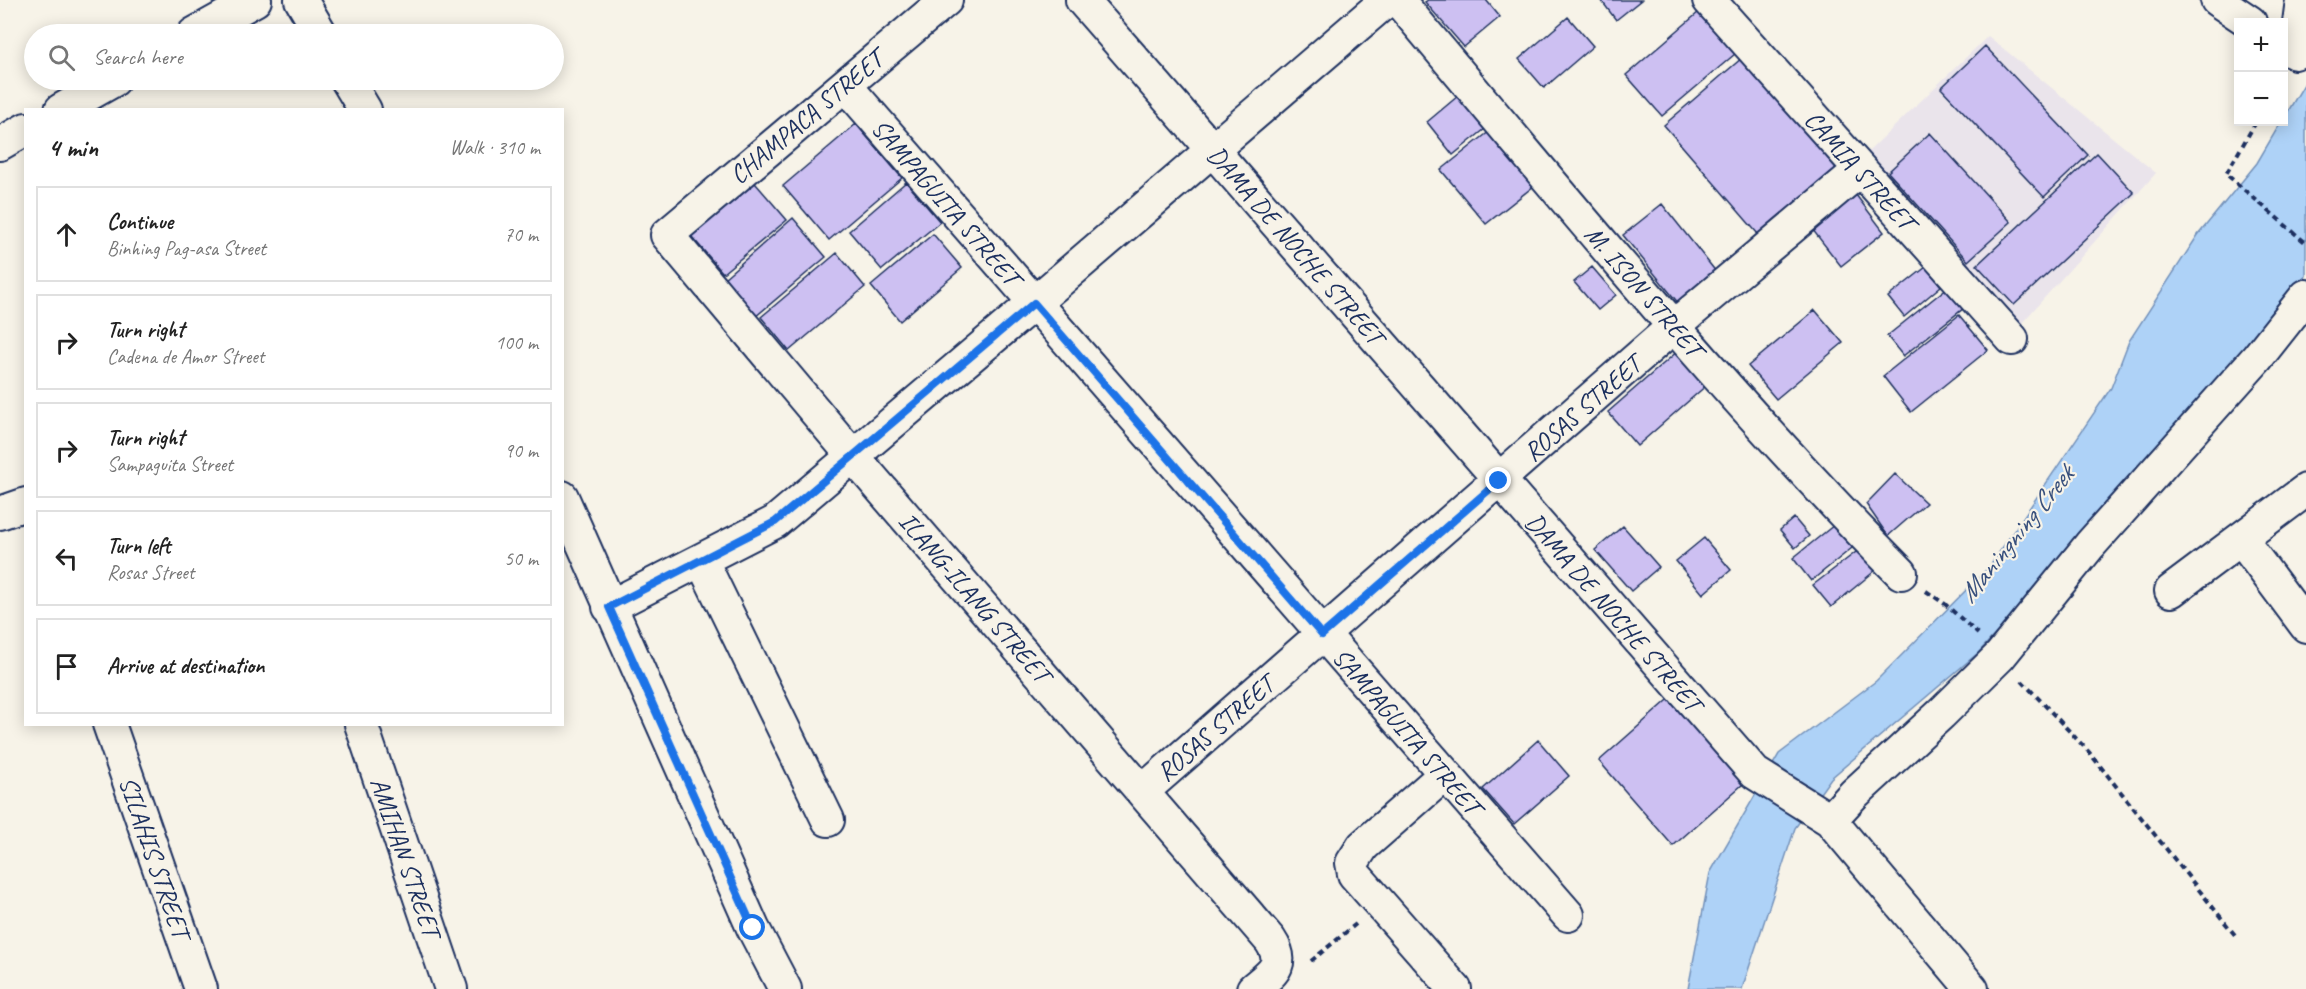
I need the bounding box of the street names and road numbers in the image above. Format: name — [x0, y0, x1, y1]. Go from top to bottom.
street label: CHAMPACA STREET — [723, 39, 895, 191]
street label: CAMIA STREET — [1797, 104, 1927, 242]
street label: SAMPAGUITA STREET — [864, 112, 1032, 298]
street label: DAMA DE NOCHE STREET — [1200, 139, 1394, 355]
street label: M. ISON STREET — [1577, 219, 1714, 369]
street label: ROSAS STREET — [1517, 345, 1652, 469]
street label: ILANG-ILANG STREET — [891, 505, 1061, 693]
street label: DAMA DE NOCHE STREET — [1518, 506, 1712, 722]
street label: SAMPAGUITA STREET — [1325, 641, 1493, 827]
street label: ROSAS STREET — [1150, 665, 1285, 789]
street label: SILAHIS STREET — [112, 772, 200, 948]
street label: AMIHAN STREET — [363, 773, 450, 946]

